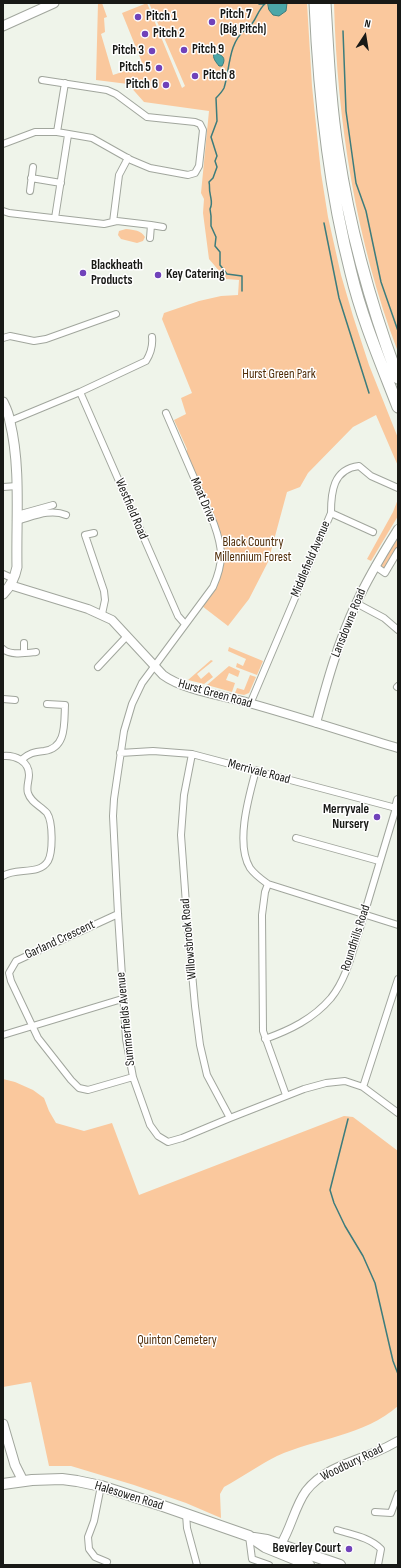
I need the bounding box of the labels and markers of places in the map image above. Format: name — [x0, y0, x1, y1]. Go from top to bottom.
place label: Pitch 7 (Big Pitch) — [220, 7, 266, 38]
place label: Pitch 1 — [146, 9, 177, 25]
marker: Pitch 1 — [133, 12, 143, 22]
marker: Pitch 7 (Big Pitch) — [207, 17, 217, 27]
place label: Pitch 2 — [153, 26, 185, 42]
marker: Pitch 2 — [140, 29, 150, 39]
place label: Pitch 9 — [192, 42, 224, 58]
place label: Pitch 3 — [112, 43, 144, 59]
marker: Pitch 9 — [179, 45, 189, 55]
marker: Pitch 3 — [147, 46, 157, 56]
place label: Pitch 5 — [119, 60, 151, 76]
marker: Pitch 5 — [154, 63, 164, 73]
place label: Pitch 8 — [203, 68, 235, 84]
marker: Pitch 8 — [190, 71, 200, 81]
place label: Pitch 6 — [126, 77, 158, 93]
marker: Pitch 6 — [161, 80, 171, 90]
place label: Blackheath Products — [91, 258, 143, 289]
place label: Key Catering — [166, 267, 225, 283]
marker: Blackheath Products — [78, 268, 88, 278]
marker: Key Catering — [153, 270, 163, 280]
place label: Merryvale Nursery — [323, 802, 369, 833]
marker: Merryvale Nursery — [372, 812, 382, 822]
place label: Beverley Court — [272, 1541, 341, 1557]
marker: Beverley Court — [344, 1544, 354, 1554]

